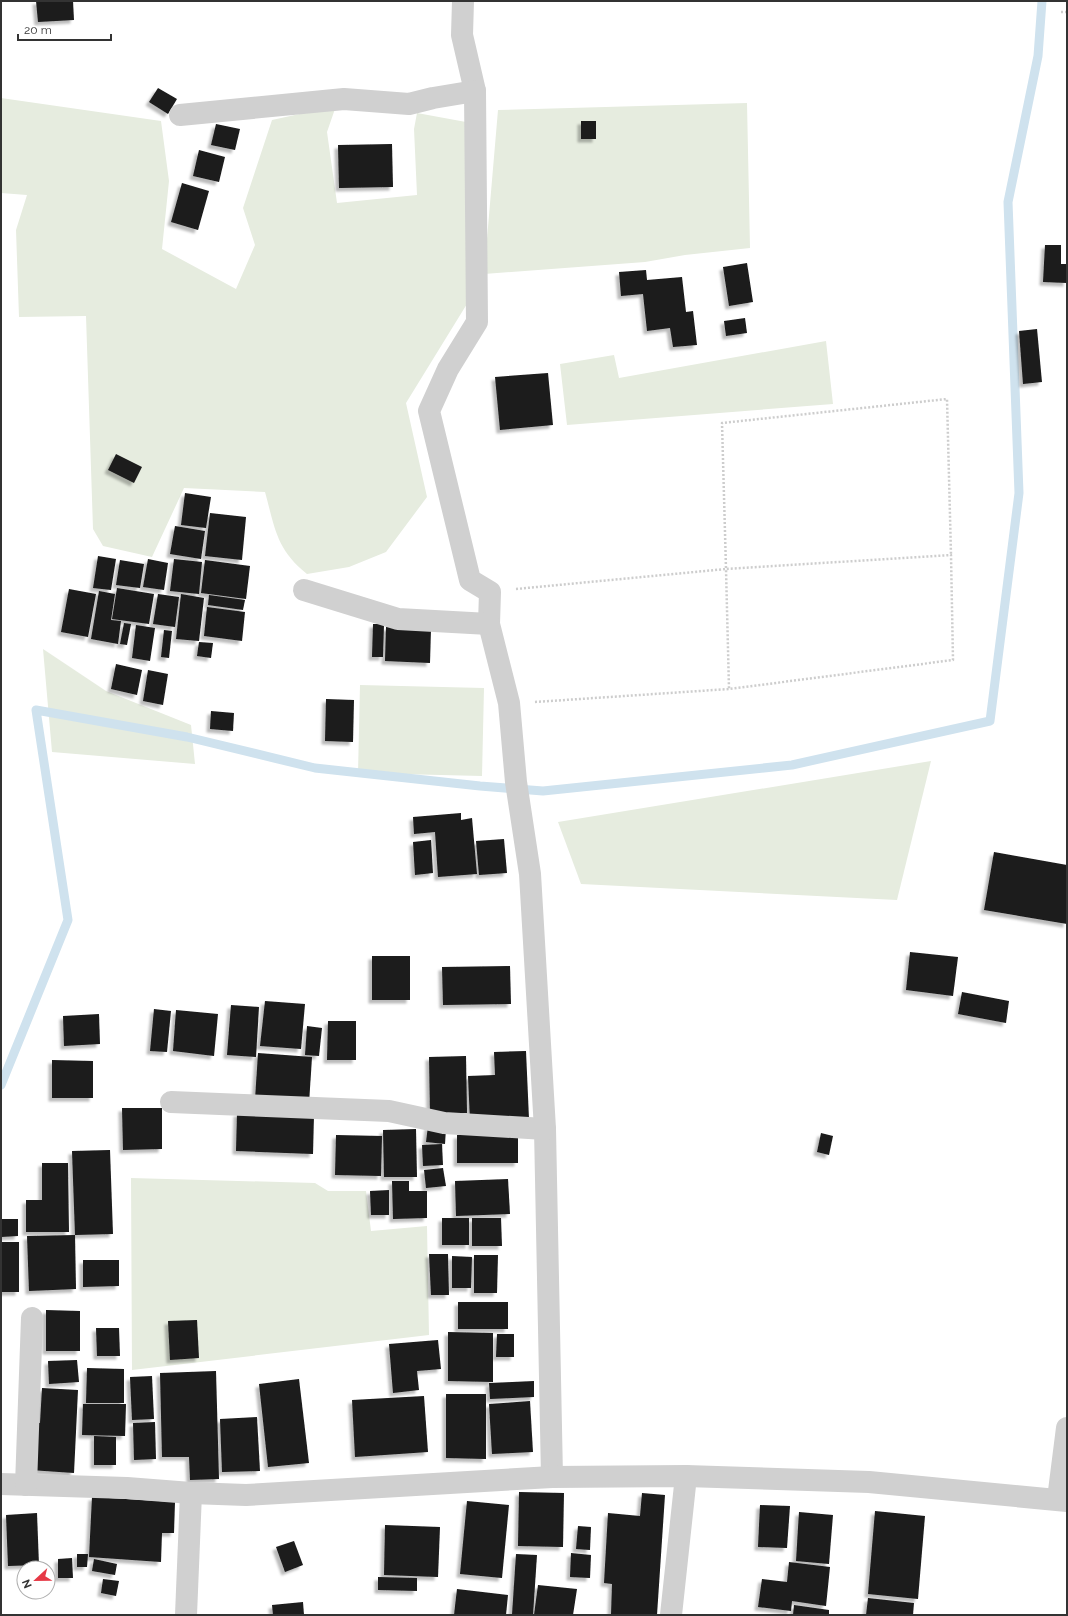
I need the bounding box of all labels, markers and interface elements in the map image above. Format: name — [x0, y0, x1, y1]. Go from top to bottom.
scale bar — [18, 16, 111, 42]
text: 20 m — [24, 23, 52, 37]
north arrow — [16, 1560, 56, 1600]
text: N — [20, 1577, 35, 1590]

